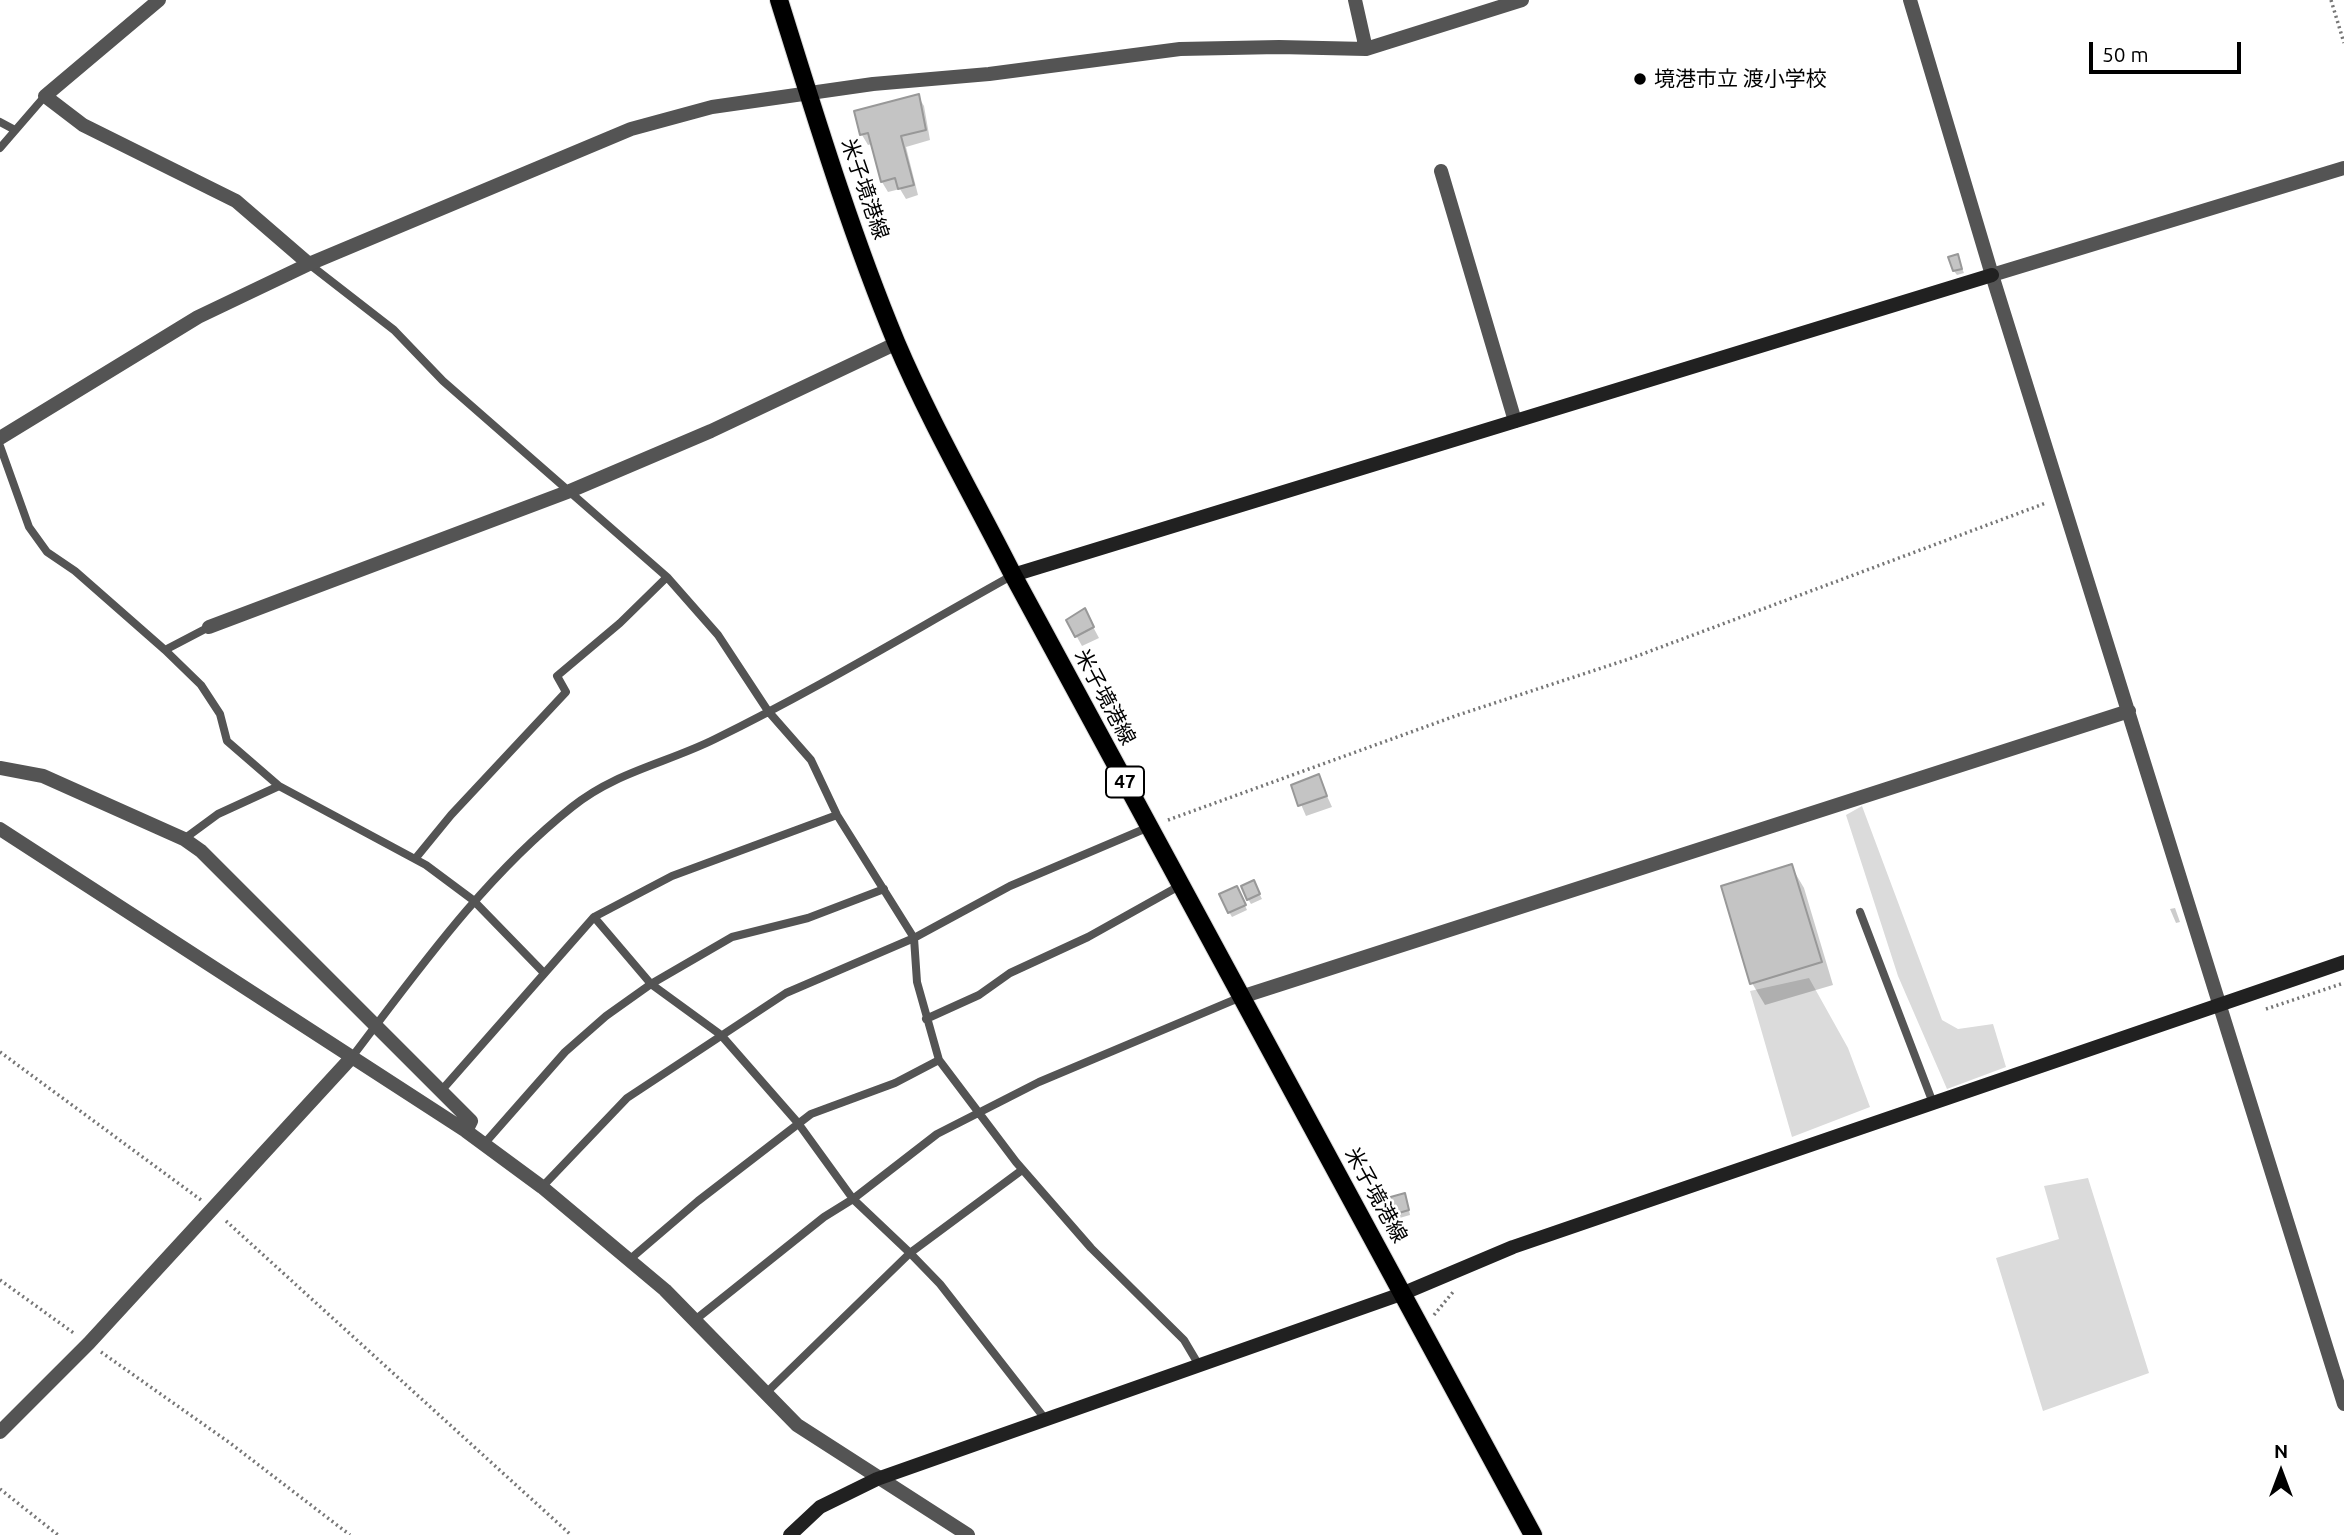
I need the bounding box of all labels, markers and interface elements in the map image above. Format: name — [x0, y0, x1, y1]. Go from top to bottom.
scale bar — [2092, 28, 2244, 72]
text: 50 m — [2102, 42, 2149, 66]
place label: 境港市立 渡小学校 — [1654, 66, 1827, 92]
marker: 境港市立 渡小学校 — [1632, 71, 1648, 87]
street label: 米子境港線 — [836, 135, 894, 243]
street label: 米子境港線 — [1069, 645, 1141, 749]
road number: 47 — [1106, 766, 1144, 797]
street label: 米子境港線 — [1340, 1143, 1412, 1247]
north arrow — [2246, 1437, 2316, 1507]
text: N — [2274, 1440, 2288, 1462]

